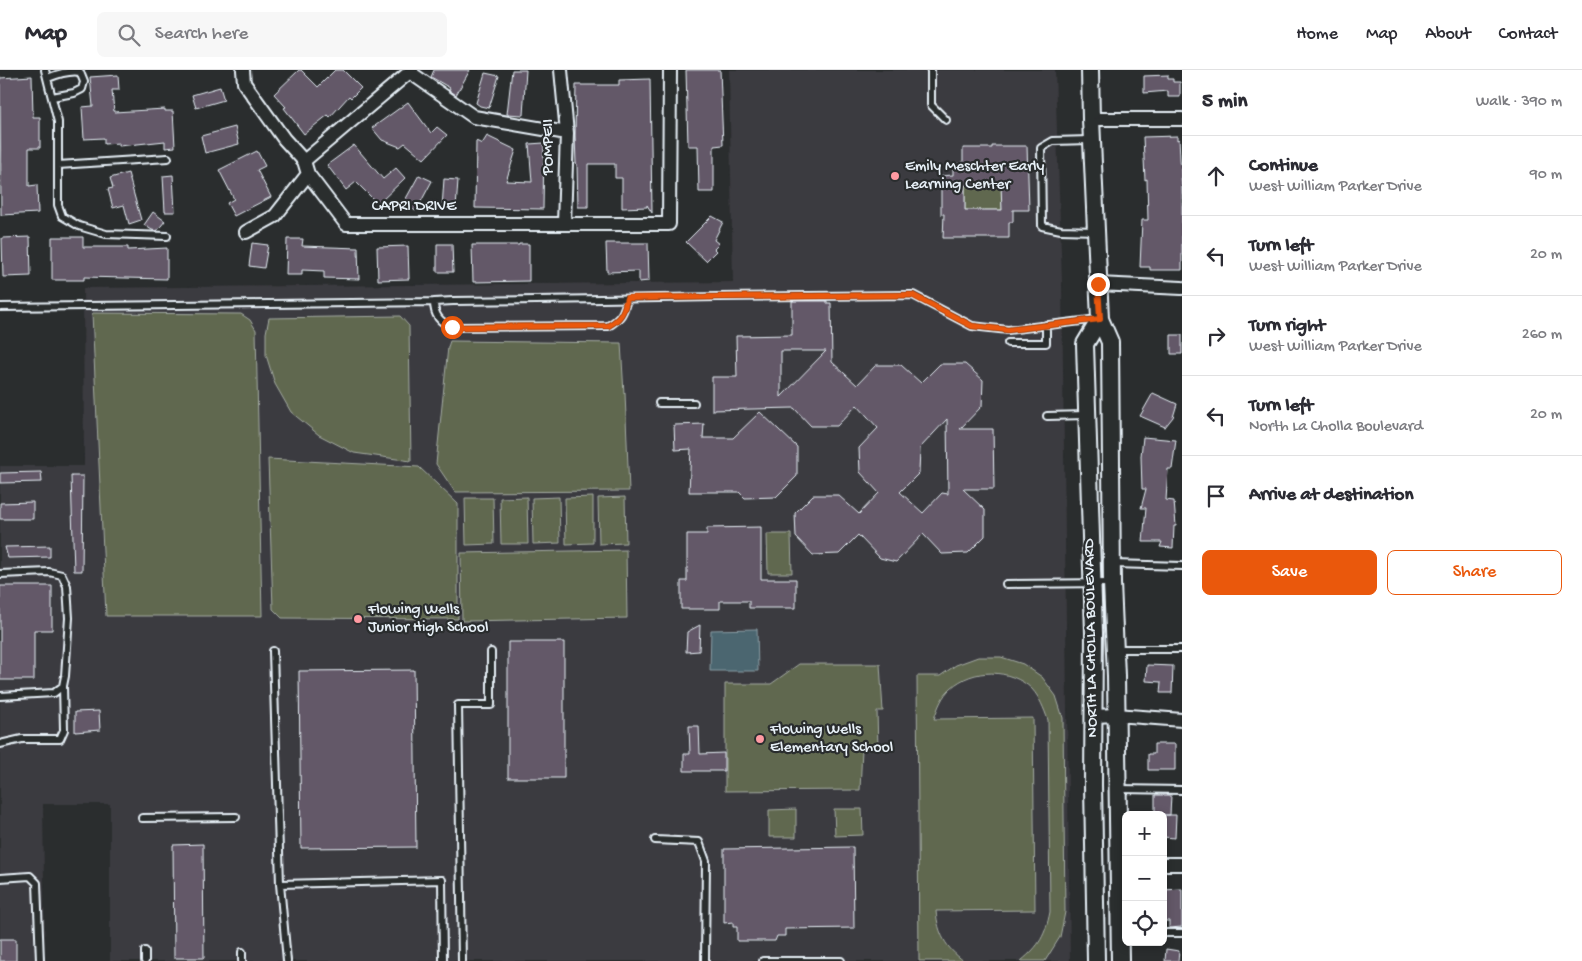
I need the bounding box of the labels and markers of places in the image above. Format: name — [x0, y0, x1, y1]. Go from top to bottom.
place label: Emily Meschter Early Learning Center — [905, 158, 1045, 195]
marker: Emily Meschter Early Learning Center — [889, 170, 901, 182]
place label: Flowing Wells Junior High School — [367, 601, 488, 638]
marker: Flowing Wells Junior High School — [352, 613, 364, 625]
place label: Flowing Wells Elementary School — [769, 721, 893, 758]
marker: Flowing Wells Elementary School — [754, 733, 766, 745]

